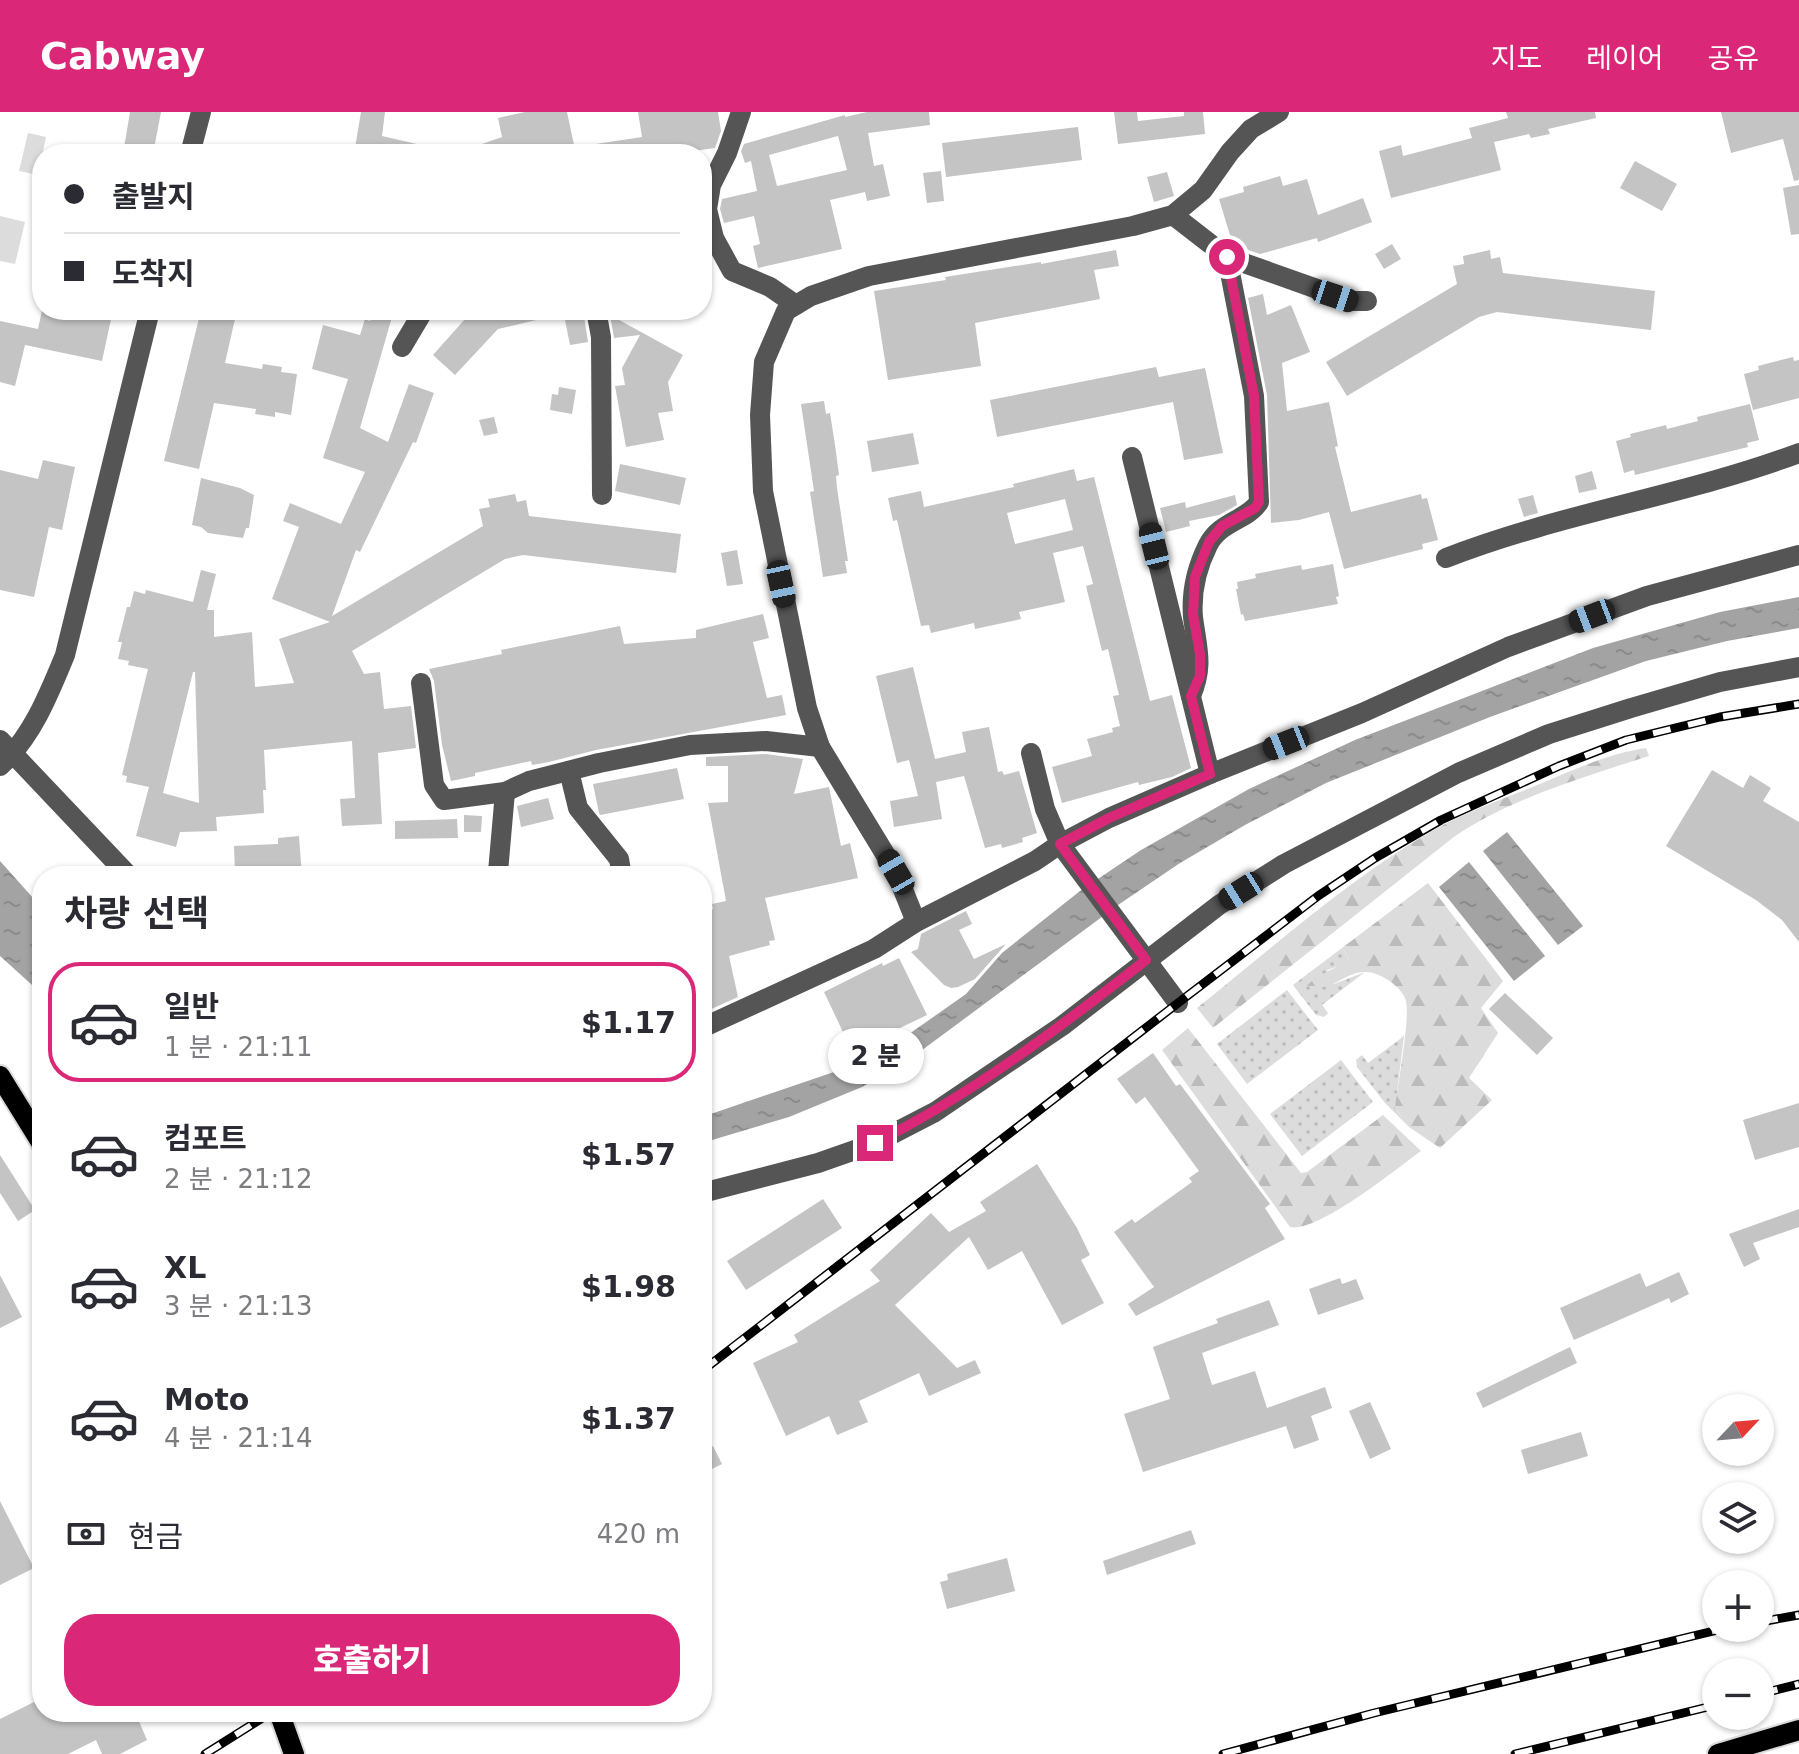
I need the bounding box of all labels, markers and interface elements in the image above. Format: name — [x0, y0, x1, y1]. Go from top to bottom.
text: Cabway — [40, 34, 205, 78]
text: 지도 — [1491, 42, 1542, 75]
text: 레이어 — [1586, 42, 1663, 75]
text: 공유 — [1707, 42, 1759, 75]
text: 출발지 — [112, 179, 195, 214]
route start — [1209, 239, 1245, 275]
text: 도착지 — [112, 256, 195, 291]
car — [1308, 277, 1362, 315]
car — [1137, 520, 1171, 572]
car — [764, 558, 798, 610]
car — [1565, 596, 1619, 636]
car — [1259, 723, 1313, 763]
car — [874, 845, 918, 899]
car — [1214, 868, 1268, 914]
text: 차량 선택 — [64, 893, 209, 934]
icon: car — [68, 986, 140, 1058]
text: 일반 — [164, 989, 219, 1024]
text: $1.17 — [581, 1005, 676, 1040]
callout: 2 분 — [827, 1027, 923, 1083]
text: 1 분 · 21:11 — [164, 1032, 312, 1062]
text: 2 분 — [850, 1041, 902, 1071]
icon: car — [68, 1118, 140, 1190]
text: 컴포트 — [164, 1121, 247, 1156]
route end — [857, 1125, 893, 1161]
text: $1.57 — [581, 1137, 676, 1172]
text: 2 분 · 21:12 — [164, 1164, 312, 1194]
icon: car — [68, 1250, 140, 1322]
text: XL — [164, 1250, 206, 1285]
text: $1.98 — [581, 1269, 676, 1304]
text: 3 분 · 21:13 — [164, 1291, 312, 1321]
icon: car — [68, 1382, 140, 1454]
text: Moto — [164, 1382, 249, 1417]
north arrow — [1702, 1394, 1774, 1466]
map controls — [1702, 1394, 1774, 1730]
text: $1.37 — [581, 1401, 676, 1436]
text: 4 분 · 21:14 — [164, 1423, 312, 1453]
button: layers — [1702, 1482, 1774, 1554]
icon: cash — [64, 1512, 108, 1556]
text: 현금 — [128, 1519, 183, 1554]
text: 420 m — [597, 1519, 680, 1549]
button: + — [1702, 1570, 1774, 1642]
button: 호출하기 — [64, 1614, 680, 1706]
button: − — [1702, 1658, 1774, 1730]

